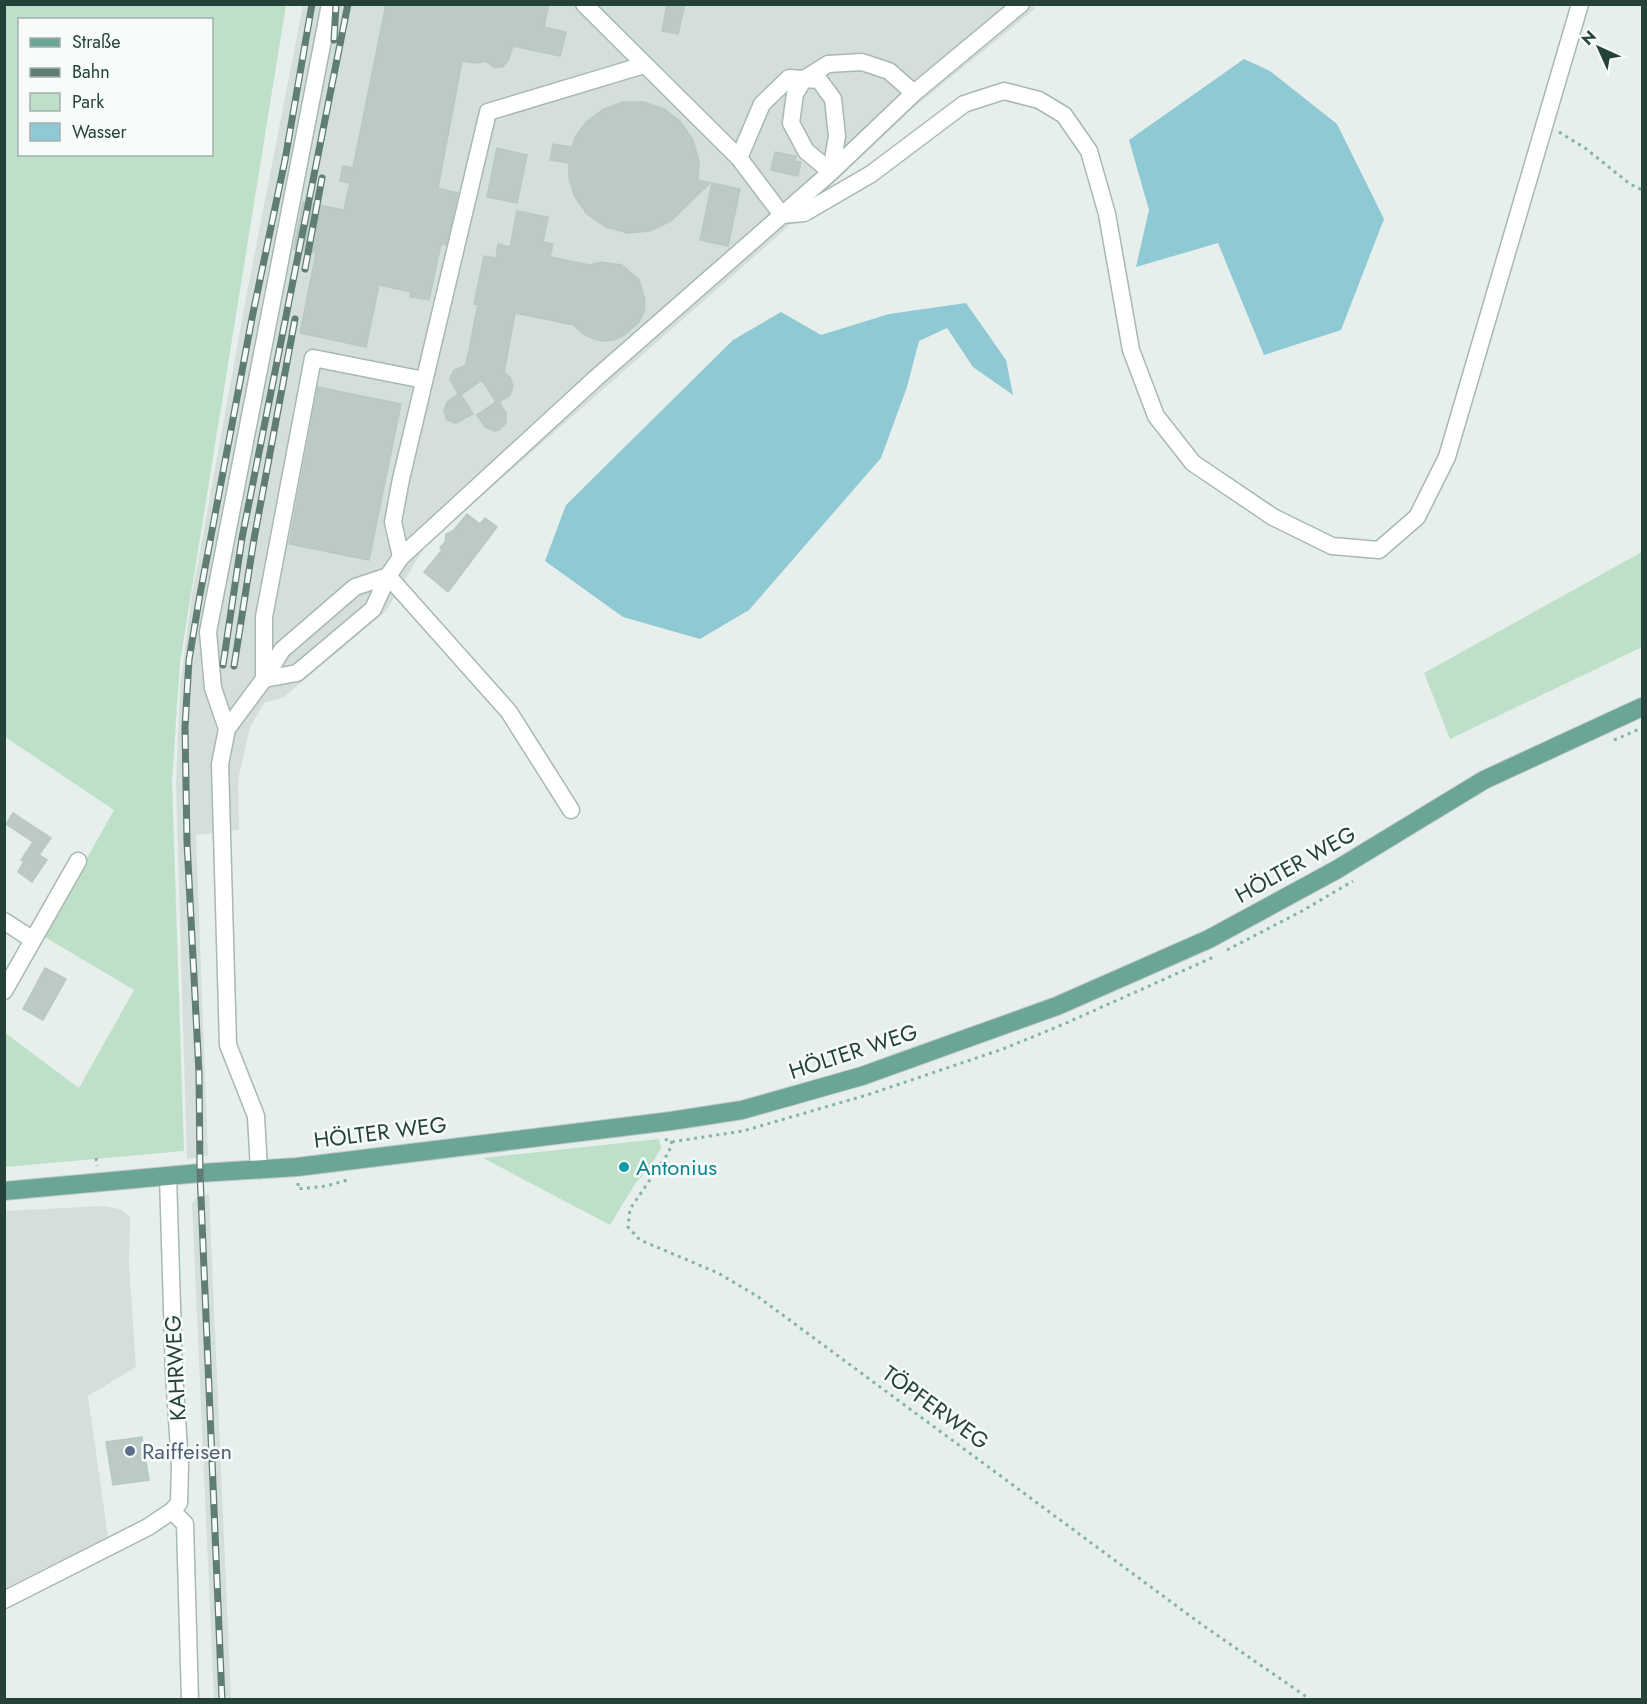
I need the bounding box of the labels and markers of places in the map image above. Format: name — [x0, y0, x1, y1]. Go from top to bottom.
place label: Antonius — [636, 1151, 717, 1183]
marker: Antonius — [617, 1160, 631, 1174]
place label: Raiffeisen — [142, 1435, 232, 1467]
marker: Raiffeisen — [123, 1444, 137, 1458]

